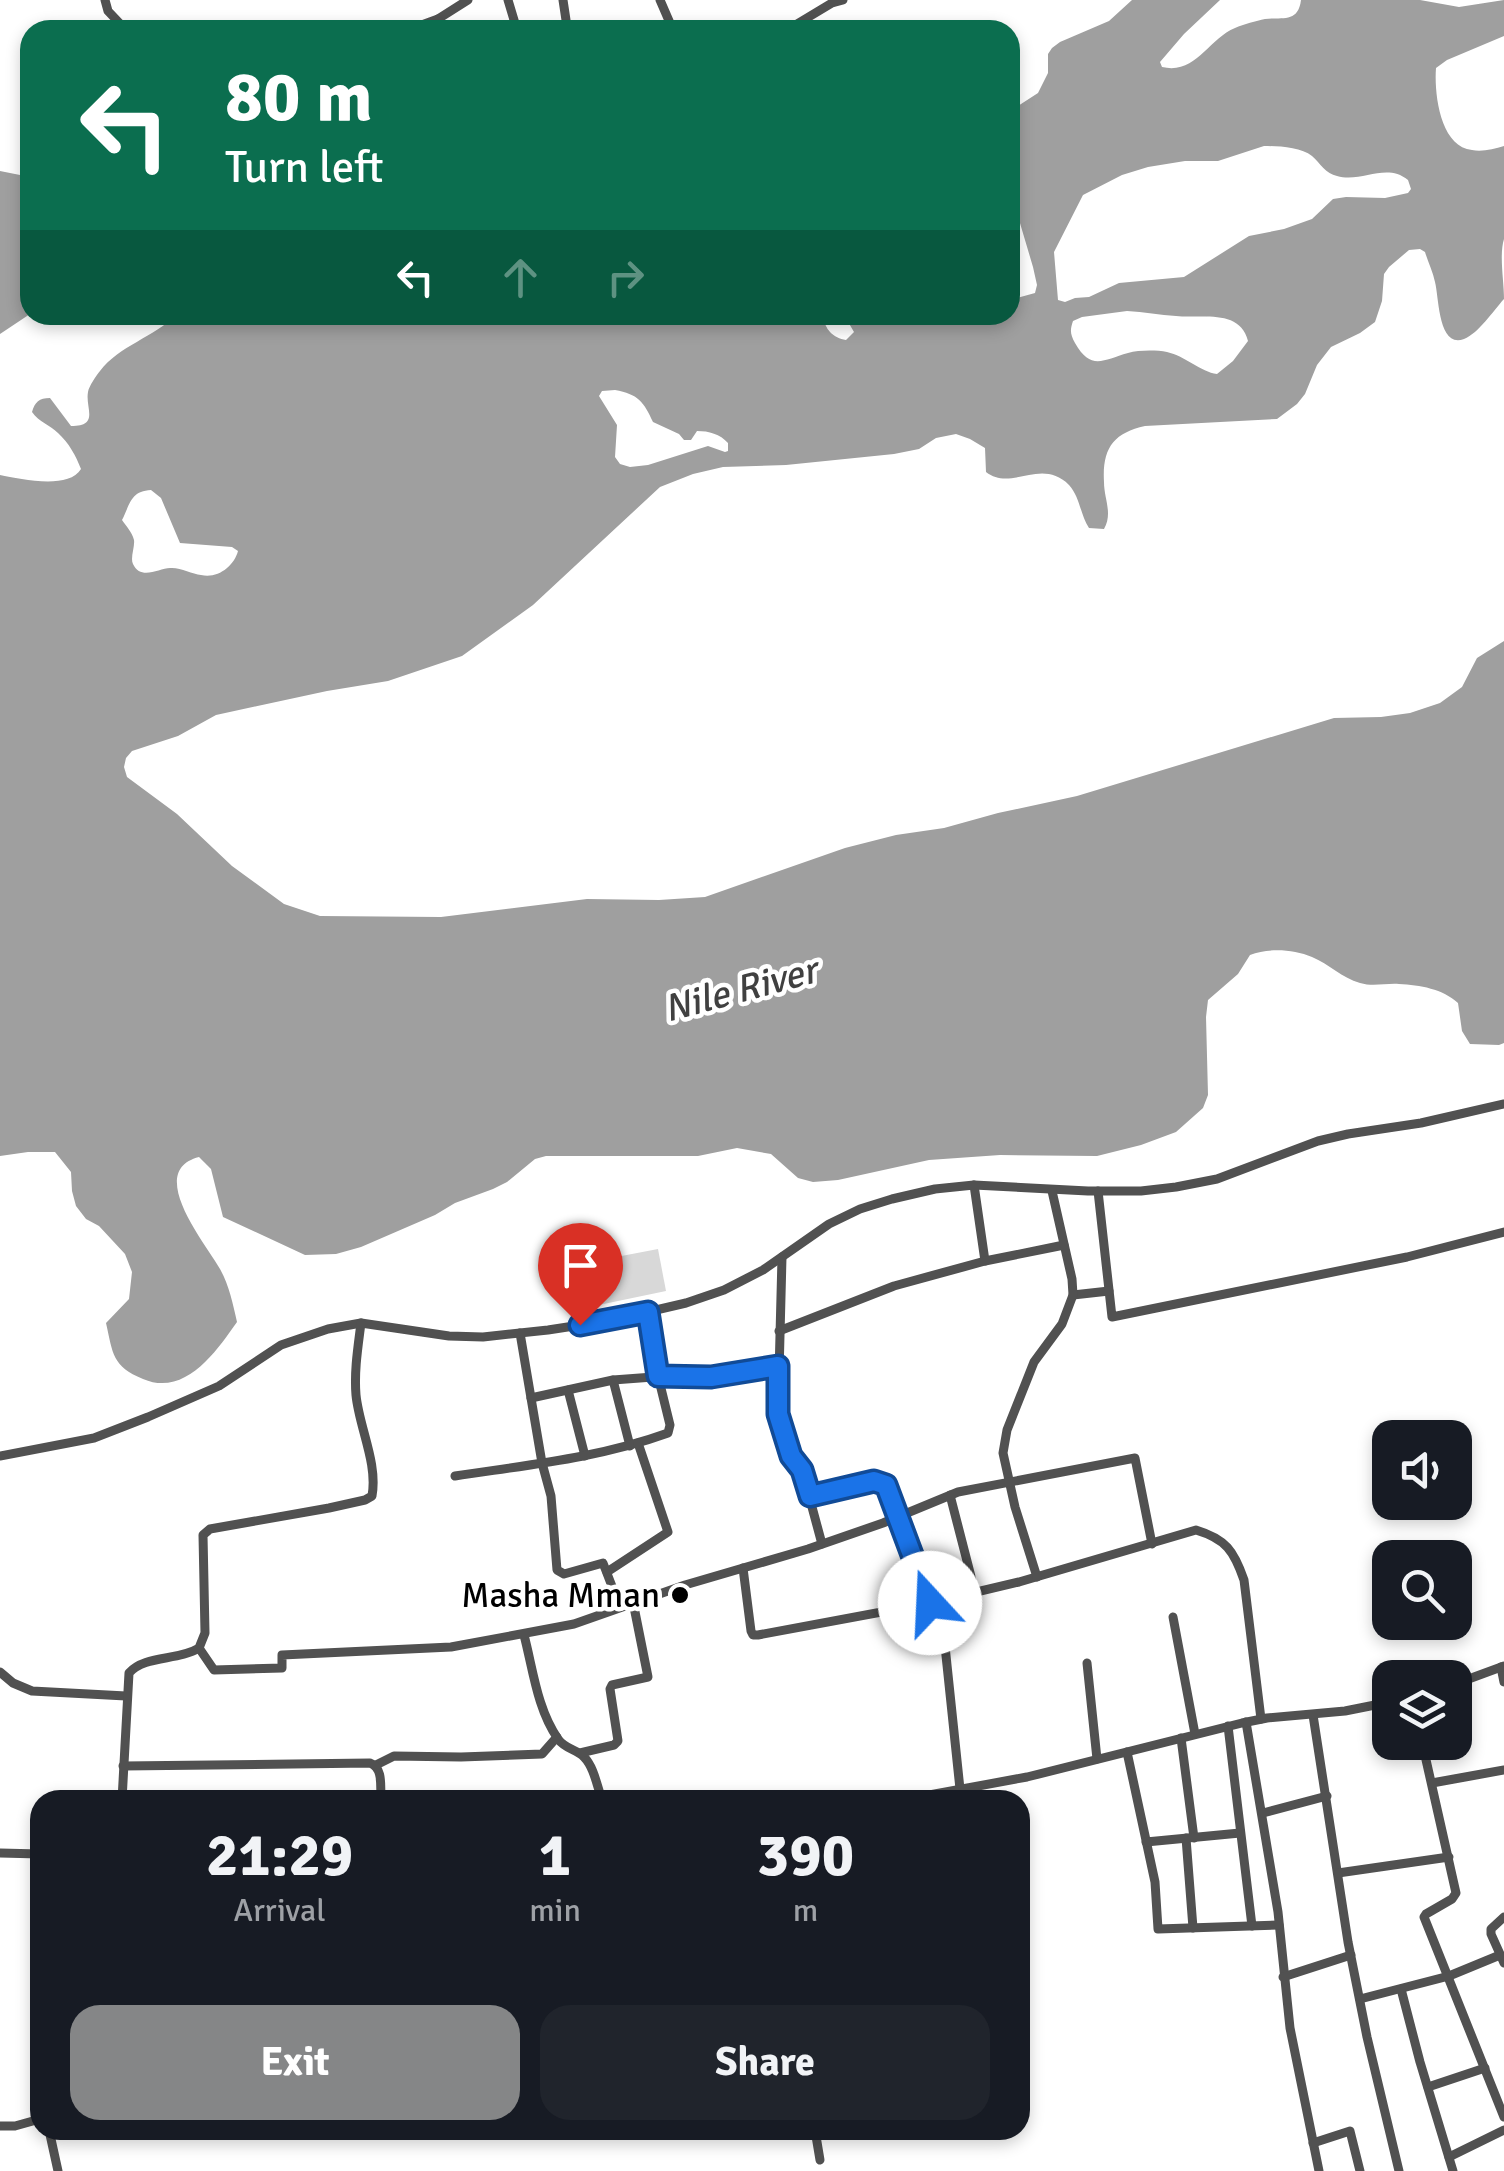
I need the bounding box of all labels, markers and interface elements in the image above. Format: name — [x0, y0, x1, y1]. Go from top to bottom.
text: 80 m — [225, 54, 373, 140]
icon: left — [60, 60, 190, 190]
text: Turn left — [225, 140, 384, 195]
icon: left — [388, 250, 443, 305]
icon: ahead — [493, 250, 548, 305]
icon: right — [598, 250, 653, 305]
water label: Nile River — [658, 945, 827, 1032]
pin — [538, 1223, 623, 1326]
icon: arrive — [553, 1238, 608, 1293]
map controls — [1372, 1420, 1472, 1760]
button: sound — [1372, 1420, 1472, 1520]
button: search — [1372, 1540, 1472, 1640]
position arrow — [878, 1551, 982, 1655]
place label: Masha Mman — [461, 1574, 660, 1617]
marker: Masha Mman — [669, 1584, 691, 1606]
button: layers — [1372, 1660, 1472, 1760]
text: 21:29 — [206, 1819, 353, 1893]
text: 1 — [539, 1819, 571, 1893]
text: 390 — [757, 1819, 854, 1893]
text: Arrival — [234, 1891, 326, 1930]
text: min — [529, 1891, 581, 1930]
text: m — [793, 1891, 818, 1930]
button: Exit — [70, 2005, 520, 2120]
button: Share — [540, 2005, 990, 2120]

